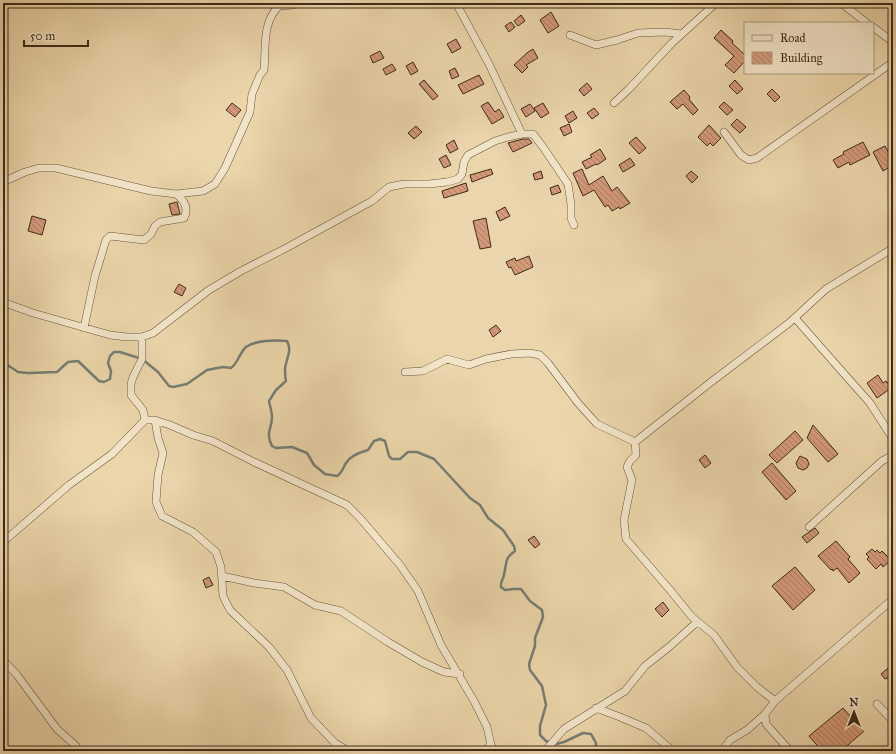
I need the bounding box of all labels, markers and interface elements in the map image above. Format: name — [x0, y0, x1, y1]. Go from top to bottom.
scale bar — [24, 22, 88, 48]
legend — [744, 22, 874, 74]
text: 50 m — [30, 29, 55, 43]
text: Road — [780, 31, 806, 45]
text: Building — [780, 51, 823, 66]
north arrow — [834, 692, 874, 732]
text: N — [849, 696, 859, 709]

